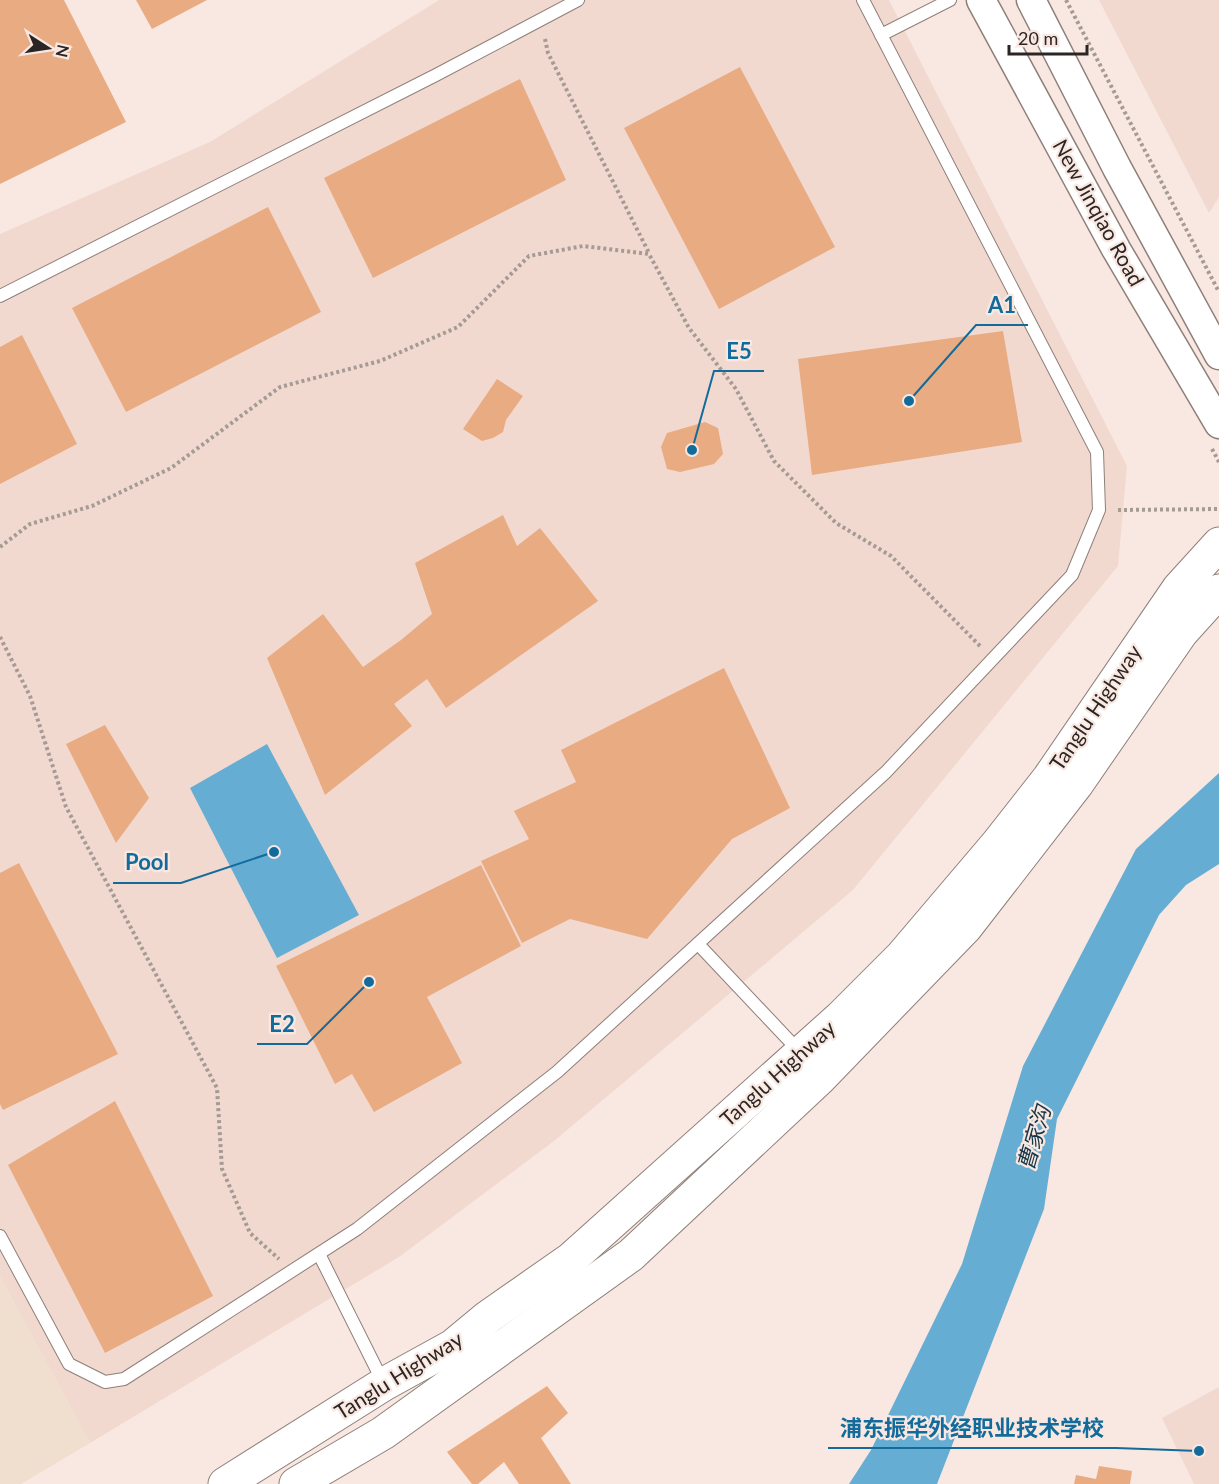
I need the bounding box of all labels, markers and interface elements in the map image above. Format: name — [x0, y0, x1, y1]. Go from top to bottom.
north arrow — [18, 18, 78, 78]
scale bar — [1009, 18, 1087, 56]
text: 20 m — [1018, 27, 1058, 49]
text: N — [53, 43, 74, 59]
street label: New Jinqiao Road — [1049, 134, 1150, 290]
callout: A1 — [976, 285, 1028, 325]
text: A1 — [987, 291, 1016, 318]
callout: E5 — [714, 331, 764, 371]
text: E5 — [726, 337, 752, 364]
street label: Tanglu Highway — [1044, 640, 1146, 775]
callout: Pool — [113, 843, 181, 883]
text: Pool — [125, 848, 169, 875]
callout: E2 — [257, 1004, 307, 1044]
text: E2 — [269, 1010, 295, 1037]
street label: Tanglu Highway — [714, 1015, 840, 1131]
water label: 曹家沟 — [1011, 1101, 1056, 1173]
street label: Tanglu Highway — [330, 1325, 467, 1424]
callout: 浦东振华外经职业技术学校 — [828, 1408, 1116, 1448]
text: 浦东振华外经职业技术学校 — [840, 1414, 1104, 1441]

